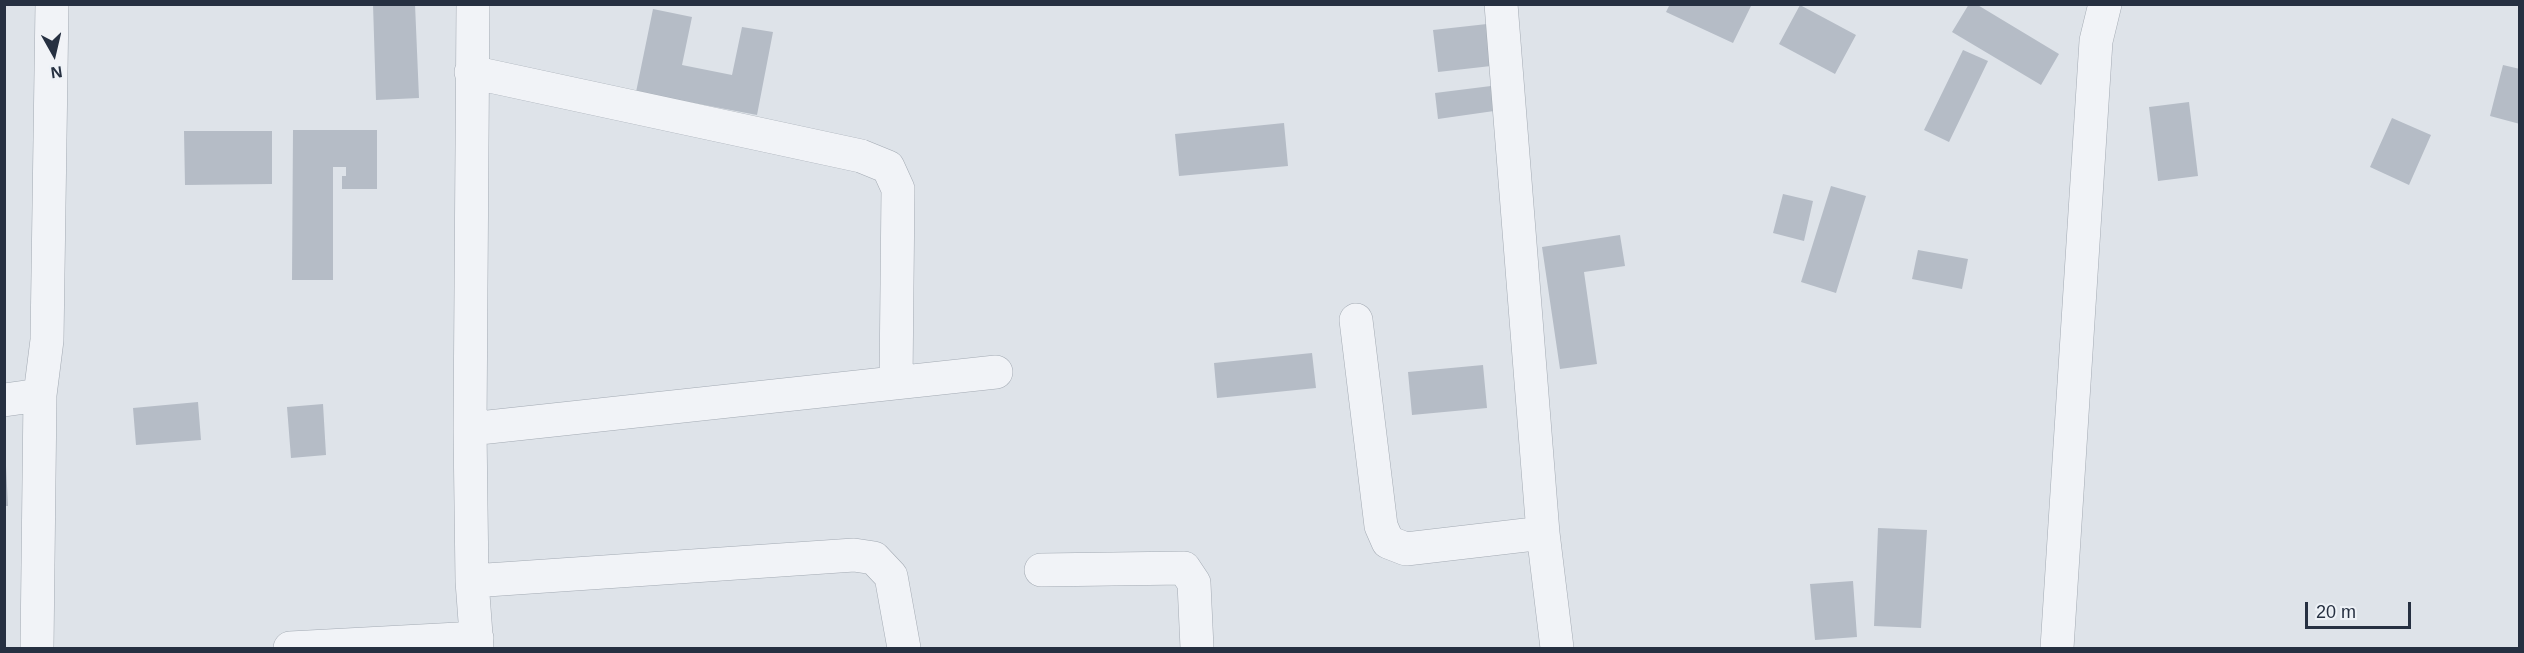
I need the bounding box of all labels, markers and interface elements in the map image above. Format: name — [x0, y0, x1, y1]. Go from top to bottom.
north arrow — [24, 24, 84, 84]
text: N — [50, 63, 63, 82]
scale bar — [2308, 590, 2414, 628]
text: 20 m — [2316, 602, 2356, 622]

